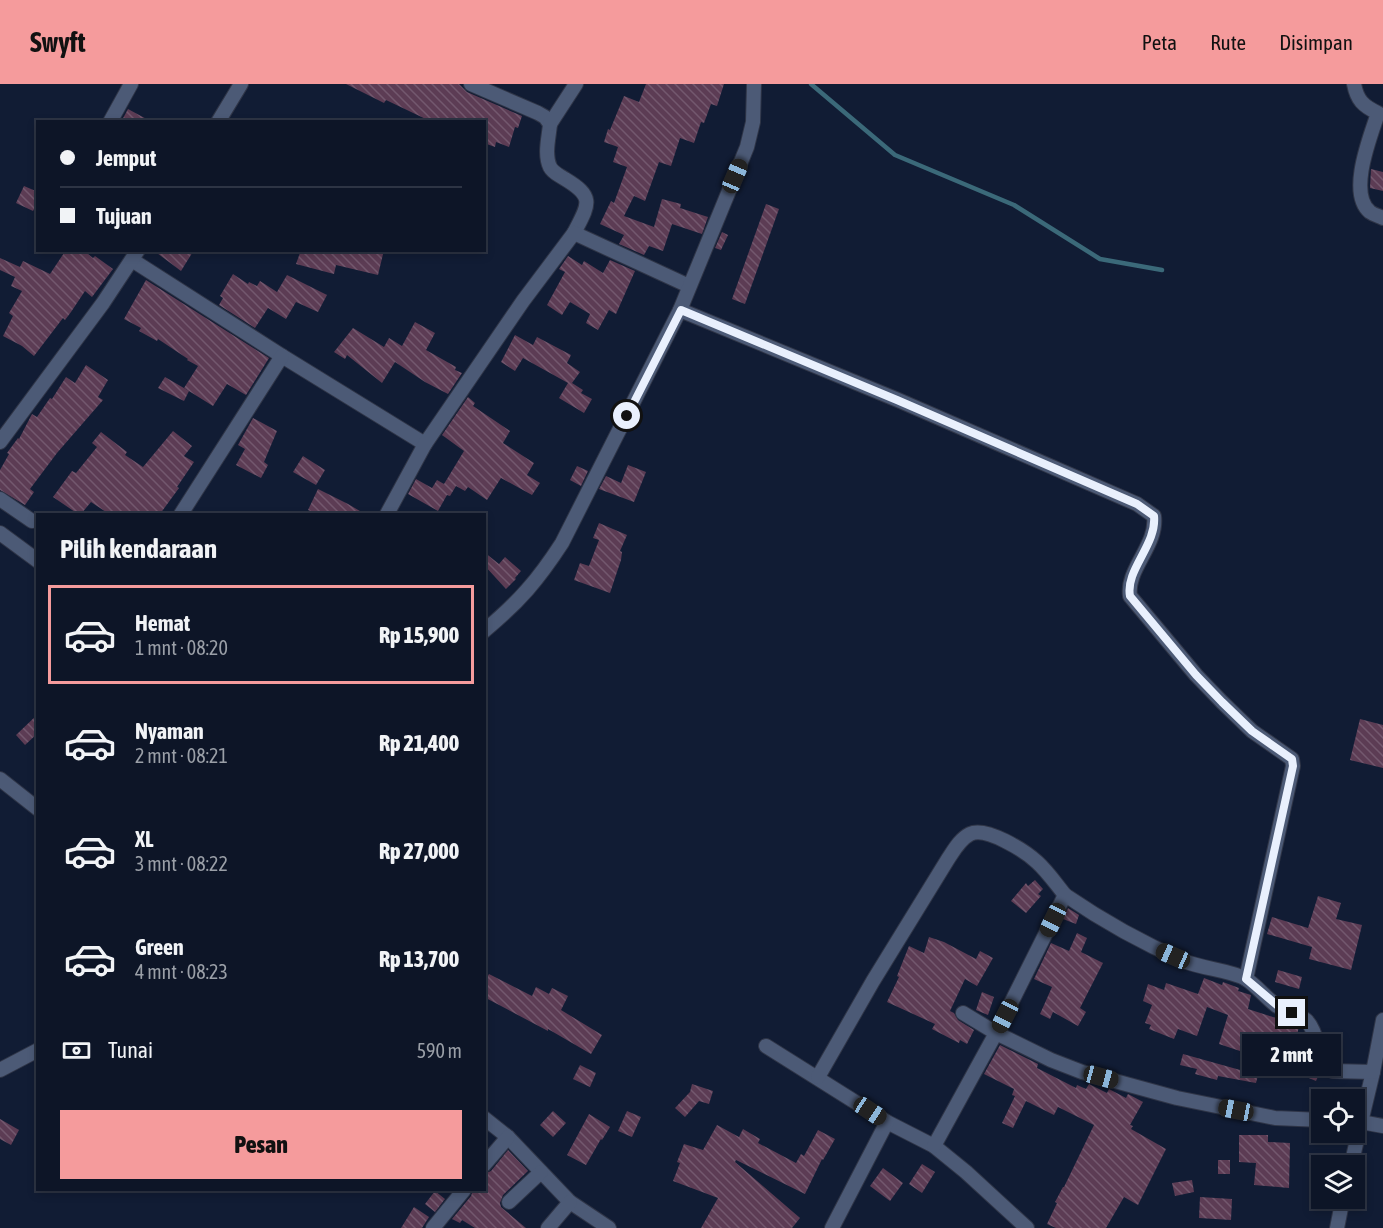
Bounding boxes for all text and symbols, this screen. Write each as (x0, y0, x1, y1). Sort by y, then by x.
text: Swyft (30, 26, 86, 58)
text: Peta (1142, 30, 1177, 54)
text: Rute (1210, 30, 1246, 54)
text: Disimpan (1279, 30, 1353, 54)
text: Jemput (96, 145, 156, 171)
car (720, 156, 750, 196)
text: Tujuan (96, 203, 152, 229)
route start (613, 402, 640, 429)
text: Pilih kendaraan (60, 533, 217, 564)
icon: car (63, 608, 117, 662)
text: Hemat (135, 610, 190, 636)
text: Rp 15,900 (379, 622, 459, 648)
text: 1 mnt · 08:20 (135, 636, 228, 659)
icon: car (63, 716, 117, 770)
text: Nyaman (135, 718, 204, 744)
text: Rp 21,400 (379, 730, 459, 756)
text: 2 mnt · 08:21 (135, 744, 228, 767)
icon: car (63, 824, 117, 878)
text: XL (135, 826, 153, 852)
text: Rp 27,000 (379, 838, 459, 864)
text: 3 mnt · 08:22 (135, 852, 228, 875)
car (1037, 900, 1069, 940)
icon: car (63, 932, 117, 986)
text: Green (135, 934, 184, 960)
car (1153, 940, 1193, 972)
text: Rp 13,700 (379, 946, 459, 972)
text: 4 mnt · 08:23 (135, 960, 228, 983)
car (989, 996, 1021, 1036)
route end (1278, 999, 1305, 1026)
icon: cash (60, 1034, 93, 1067)
callout: 2 mnt (1242, 1034, 1342, 1076)
text: Tunai (108, 1037, 153, 1063)
text: 590 m (417, 1039, 462, 1062)
text: 2 mnt (1271, 1043, 1313, 1066)
car (1081, 1064, 1121, 1090)
map controls (1311, 1089, 1365, 1209)
button: locate (1311, 1089, 1365, 1143)
car (850, 1094, 890, 1128)
car (1217, 1098, 1255, 1122)
button: Pesan (60, 1110, 462, 1179)
button: layers (1311, 1155, 1365, 1209)

